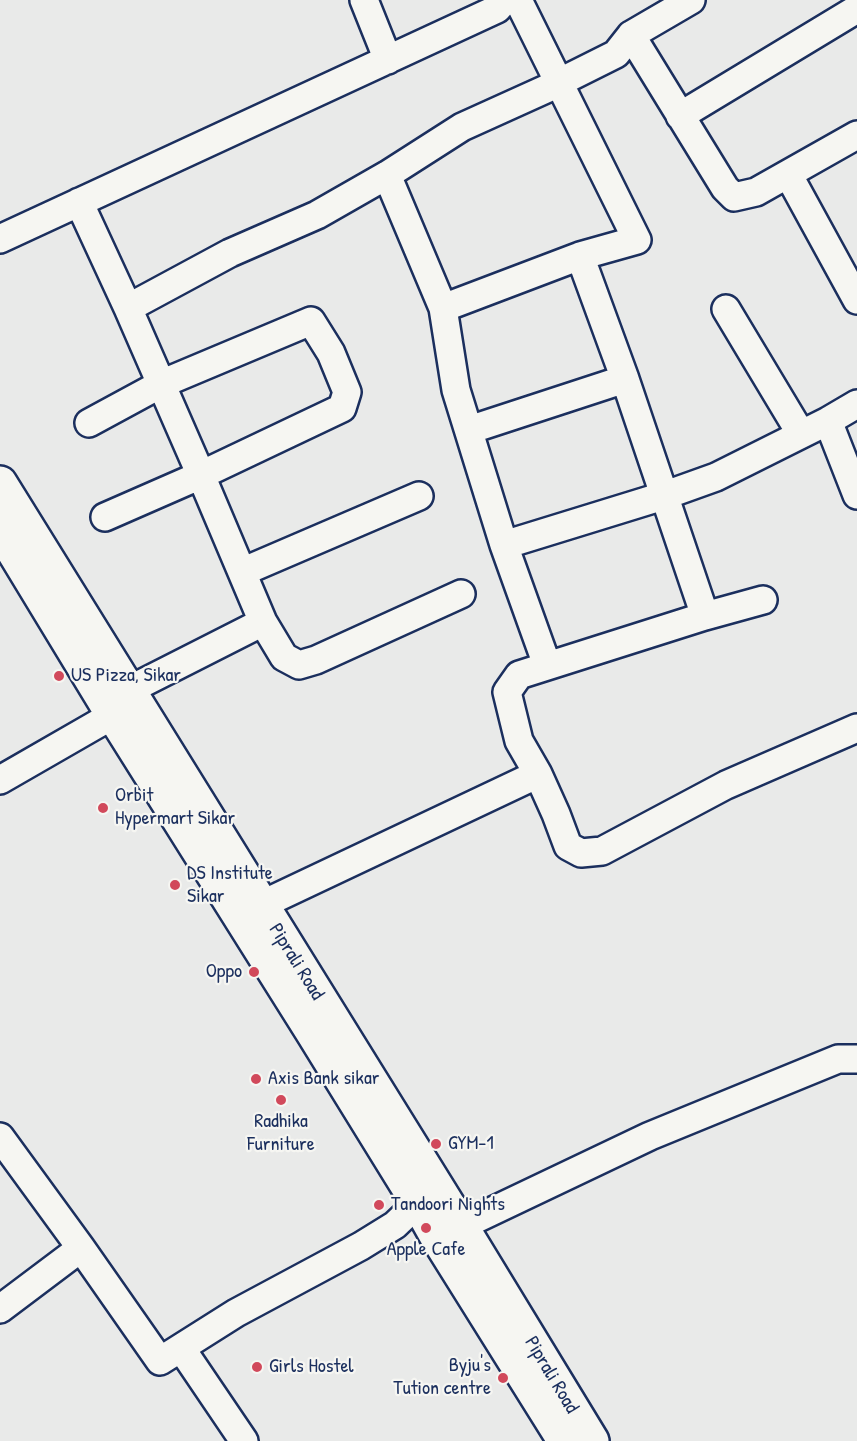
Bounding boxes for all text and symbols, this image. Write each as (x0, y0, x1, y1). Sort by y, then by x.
place label: US Pizza, Sikar (71, 664, 181, 688)
marker: US Pizza, Sikar (52, 669, 66, 683)
place label: Orbit Hypermart Sikar (115, 784, 235, 831)
marker: Orbit Hypermart Sikar (96, 801, 110, 815)
place label: DS Institute Sikar (187, 862, 273, 909)
marker: DS Institute Sikar (168, 878, 182, 892)
street label: Piprali Road (263, 919, 329, 1005)
place label: Oppo (206, 960, 242, 984)
marker: Oppo (247, 965, 261, 979)
place label: Axis Bank sikar (268, 1067, 379, 1091)
marker: Axis Bank sikar (249, 1072, 263, 1086)
marker: Radhika Furniture (274, 1093, 288, 1107)
place label: Radhika Furniture (247, 1110, 315, 1157)
place label: GYM-1 (448, 1132, 494, 1156)
marker: GYM-1 (429, 1137, 443, 1151)
place label: Tandoori Nights (391, 1193, 505, 1217)
marker: Tandoori Nights (372, 1198, 386, 1212)
marker: Apple Cafe (419, 1221, 433, 1235)
place label: Apple Cafe (387, 1238, 465, 1262)
street label: Piprali Road (519, 1332, 583, 1418)
place label: Byju's Tution centre (393, 1354, 491, 1401)
place label: Girls Hostel (269, 1355, 354, 1379)
marker: Girls Hostel (250, 1360, 264, 1374)
marker: Byju's Tution centre (496, 1371, 510, 1385)

